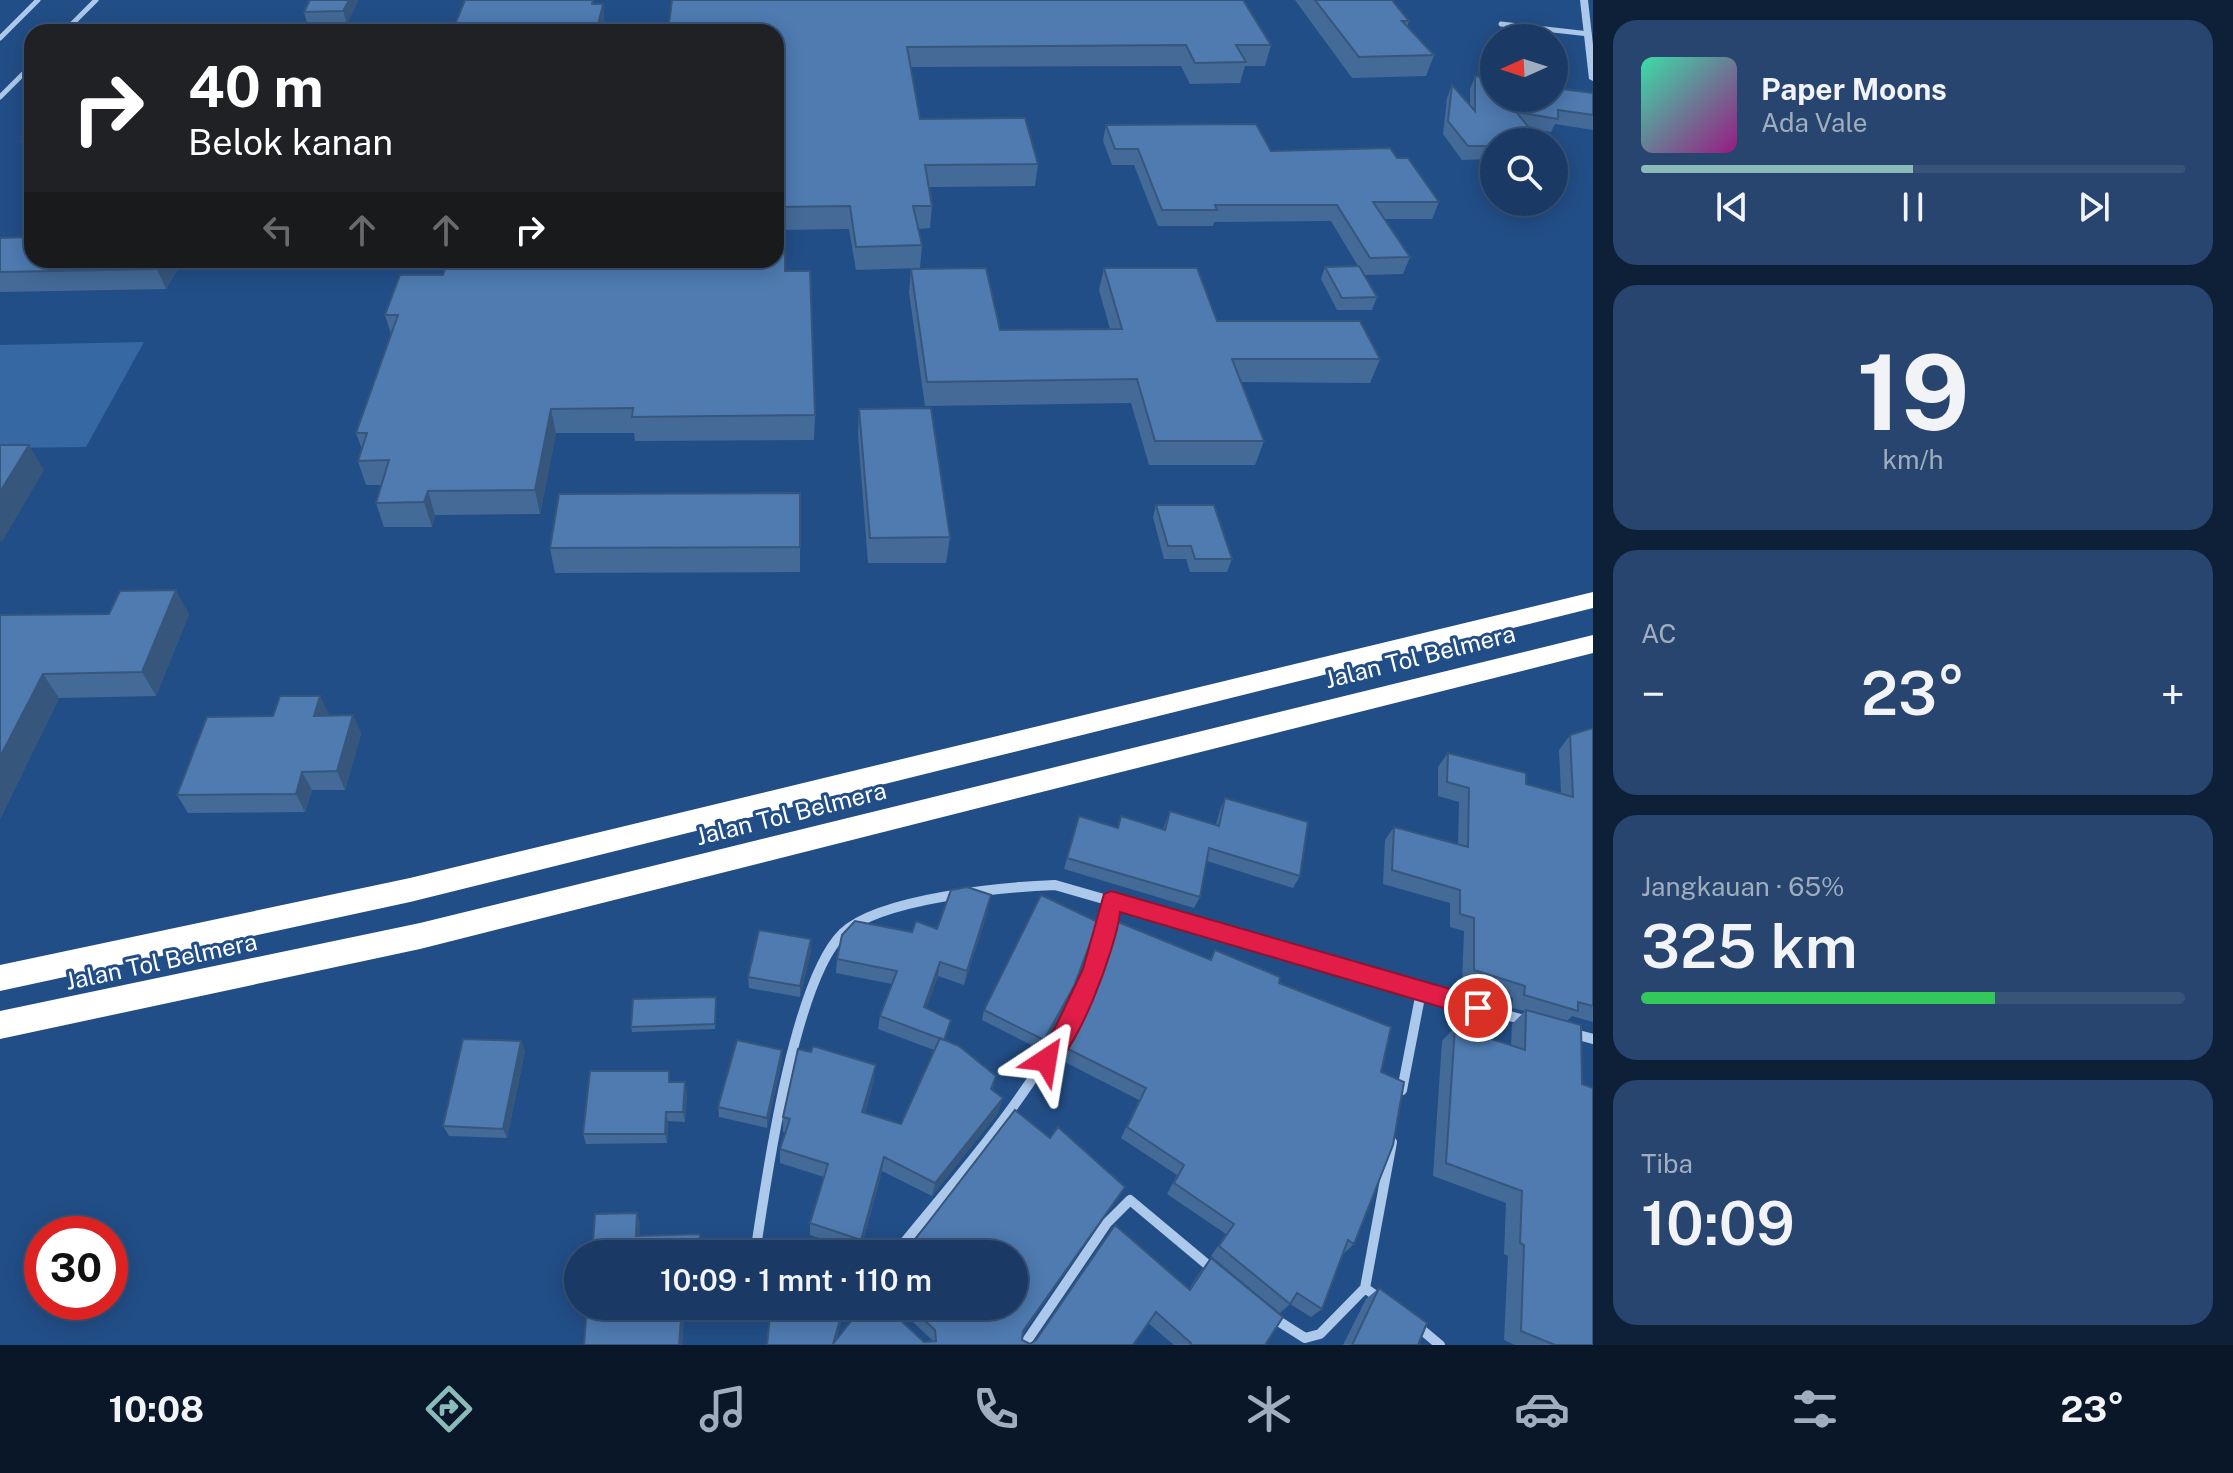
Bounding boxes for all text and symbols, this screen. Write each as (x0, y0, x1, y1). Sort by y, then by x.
north arrow (1480, 24, 1568, 112)
map controls (1480, 24, 1568, 216)
text: 40 m (188, 54, 324, 120)
icon: right (56, 56, 160, 160)
text: Paper Moons (1761, 71, 1947, 107)
text: Ada Vale (1761, 107, 1867, 138)
text: Belok kanan (188, 121, 393, 163)
button: search (1480, 128, 1568, 216)
icon: previous (1710, 185, 1754, 229)
icon: pause (1891, 185, 1935, 229)
icon: next (2072, 185, 2116, 229)
icon: left (256, 208, 300, 252)
icon: ahead (340, 208, 384, 252)
icon: ahead (424, 208, 468, 252)
icon: right (508, 208, 552, 252)
text: 19 (1856, 331, 1970, 453)
text: km/h (1882, 444, 1944, 475)
text: AC (1641, 618, 1676, 649)
street label: Jalan Tol Belmera (1322, 619, 1518, 693)
text: 23° (1861, 658, 1965, 729)
text: − (1641, 668, 1665, 720)
text: + (2161, 668, 2185, 720)
street label: Jalan Tol Belmera (693, 776, 889, 850)
text: Jangkauan · 65% (1641, 871, 1845, 902)
text: 325 km (1641, 911, 1858, 982)
street label: Jalan Tol Belmera (62, 927, 260, 995)
pin (1444, 974, 1512, 1042)
icon: arrive (1456, 986, 1500, 1030)
position arrow (1004, 1018, 1088, 1102)
text: Tiba (1641, 1148, 1693, 1179)
text: 10:09 (1641, 1188, 1795, 1259)
speed limit sign: 30 (24, 1216, 128, 1320)
text: 10:09 · 1 mnt · 110 m (660, 1262, 932, 1298)
icon: directions (421, 1381, 477, 1437)
icon: music (695, 1381, 751, 1437)
icon: phone (968, 1381, 1024, 1437)
icon: climate (1241, 1381, 1297, 1437)
icon: car (1514, 1381, 1570, 1437)
icon: filters (1787, 1381, 1843, 1437)
text: 10:08 (109, 1388, 204, 1430)
text: 23° (2060, 1388, 2124, 1430)

